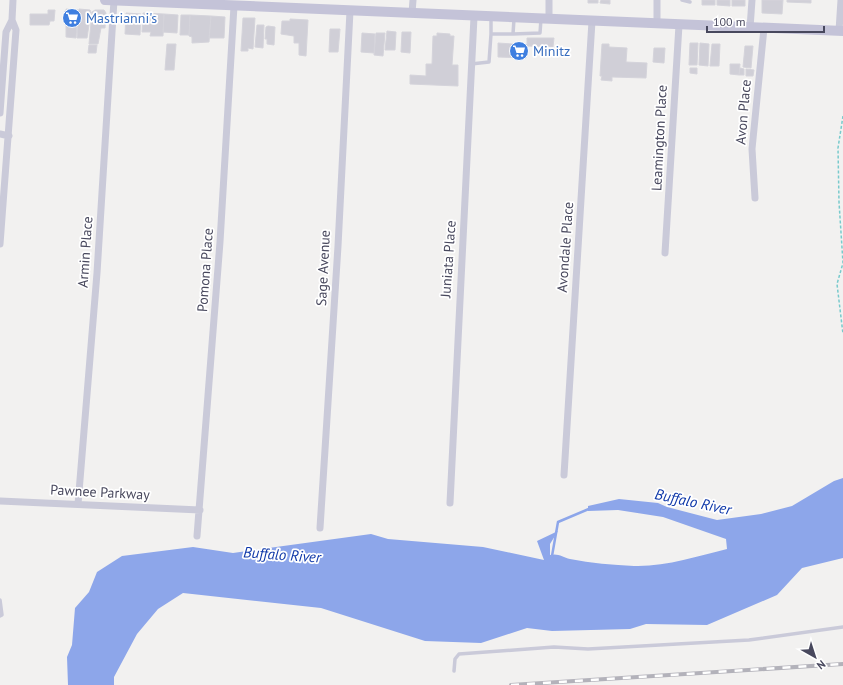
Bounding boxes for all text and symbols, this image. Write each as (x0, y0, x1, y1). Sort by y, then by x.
supermarket icon: Mastrianni's (61, 7, 83, 29)
scale bar (707, 8, 824, 34)
place label: Mastrianni's (86, 9, 157, 27)
text: 100 m (713, 14, 746, 29)
supermarket icon: Minitz (508, 40, 530, 62)
place label: Minitz (533, 42, 570, 60)
street label: Avon Place (731, 79, 755, 145)
street label: Leamington Place (647, 84, 671, 192)
street label: Avondale Place (553, 201, 577, 293)
street label: Armin Place (74, 216, 96, 288)
street label: Juniata Place (436, 220, 460, 299)
street label: Pomona Place (193, 227, 217, 313)
street label: Sage Avenue (312, 230, 334, 306)
street label: Pawnee Parkway (50, 480, 151, 504)
water label: Buffalo River (653, 484, 734, 519)
water label: Buffalo River (243, 542, 323, 567)
north arrow (795, 637, 835, 677)
text: N (814, 657, 829, 672)

